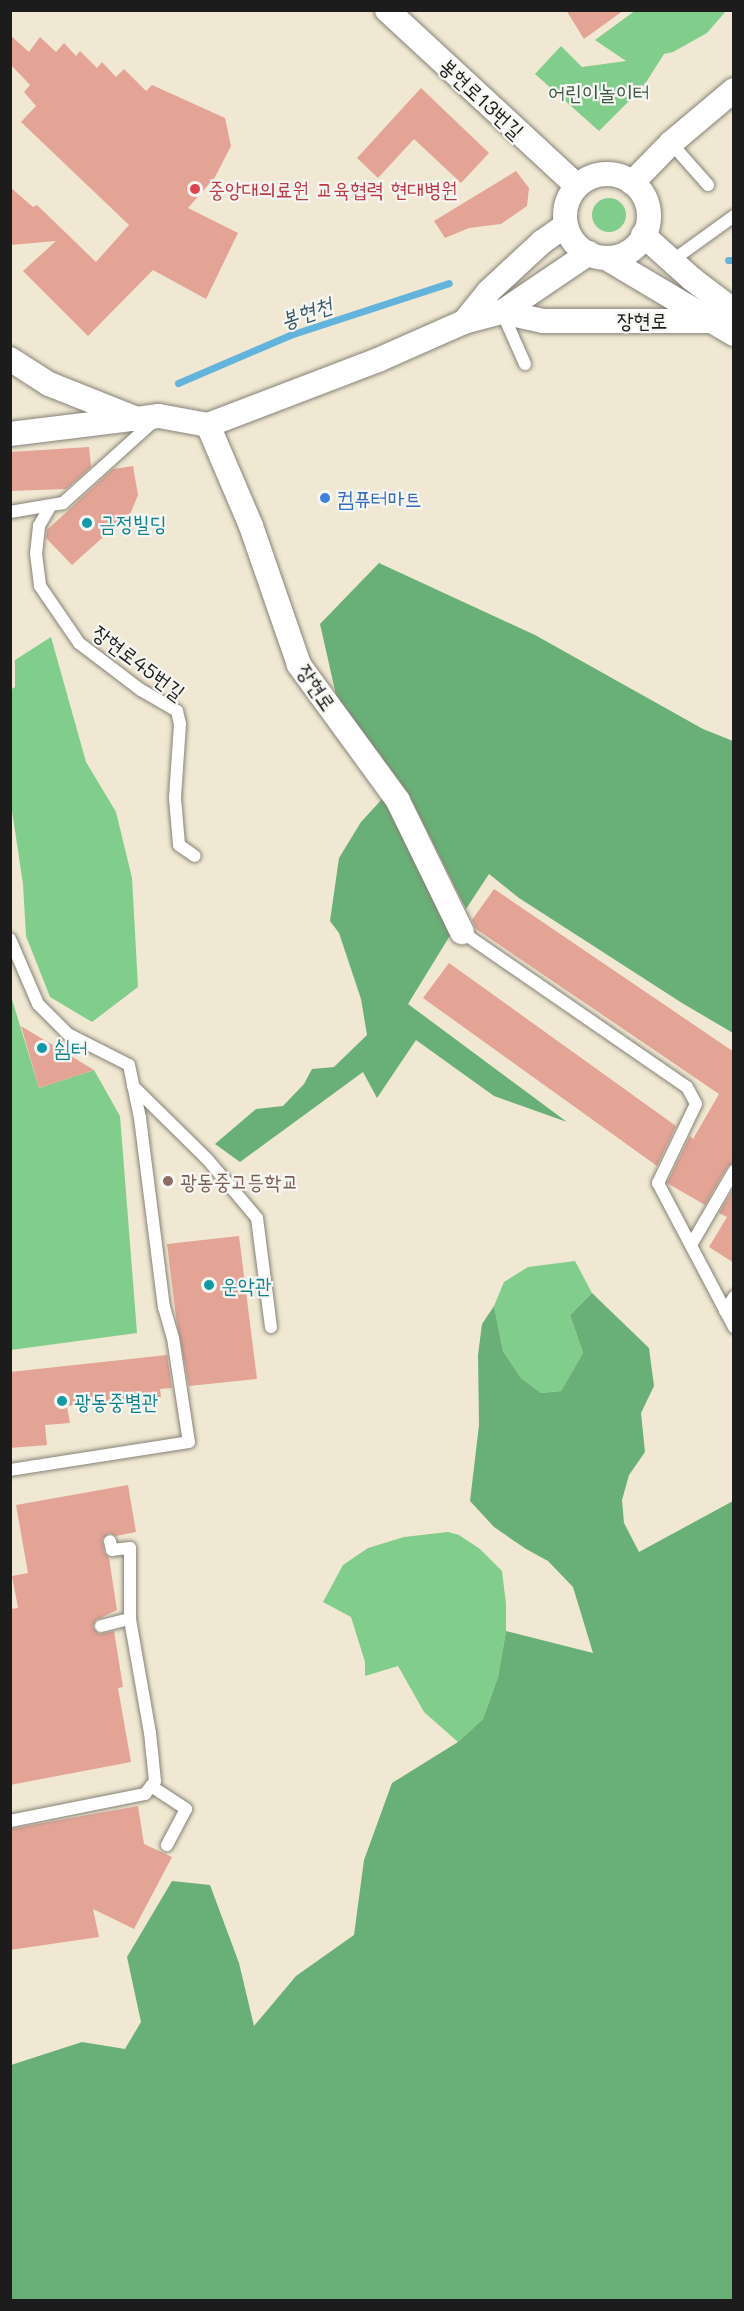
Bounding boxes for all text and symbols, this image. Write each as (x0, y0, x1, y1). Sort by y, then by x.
street label: 봉현로13번길 (435, 53, 529, 143)
park label: 어린이놀이터 (548, 79, 650, 105)
place label: 중앙대의료원 교육협력 현대병원 (208, 176, 458, 202)
marker: 중앙대의료원 교육협력 현대병원 (186, 180, 204, 198)
water label: 봉현천 (277, 291, 335, 333)
street label: 장현로 (617, 307, 667, 333)
place label: 컴퓨터마트 (337, 485, 421, 511)
marker: 컴퓨터마트 (318, 491, 332, 505)
place label: 금정빌딩 (99, 510, 167, 536)
marker: 금정빌딩 (80, 516, 94, 530)
street label: 장현로45번길 (88, 619, 190, 705)
street label: 장현로 (292, 659, 342, 715)
place label: 쉼터 (54, 1035, 88, 1061)
marker: 쉼터 (35, 1041, 49, 1055)
place label: 광동중고등학교 (180, 1168, 298, 1194)
marker: 광동중고등학교 (161, 1174, 175, 1188)
place label: 운악관 (221, 1272, 272, 1298)
marker: 운악관 (202, 1278, 216, 1292)
place label: 광동중별관 (74, 1388, 158, 1414)
marker: 광동중별관 (55, 1394, 69, 1408)

